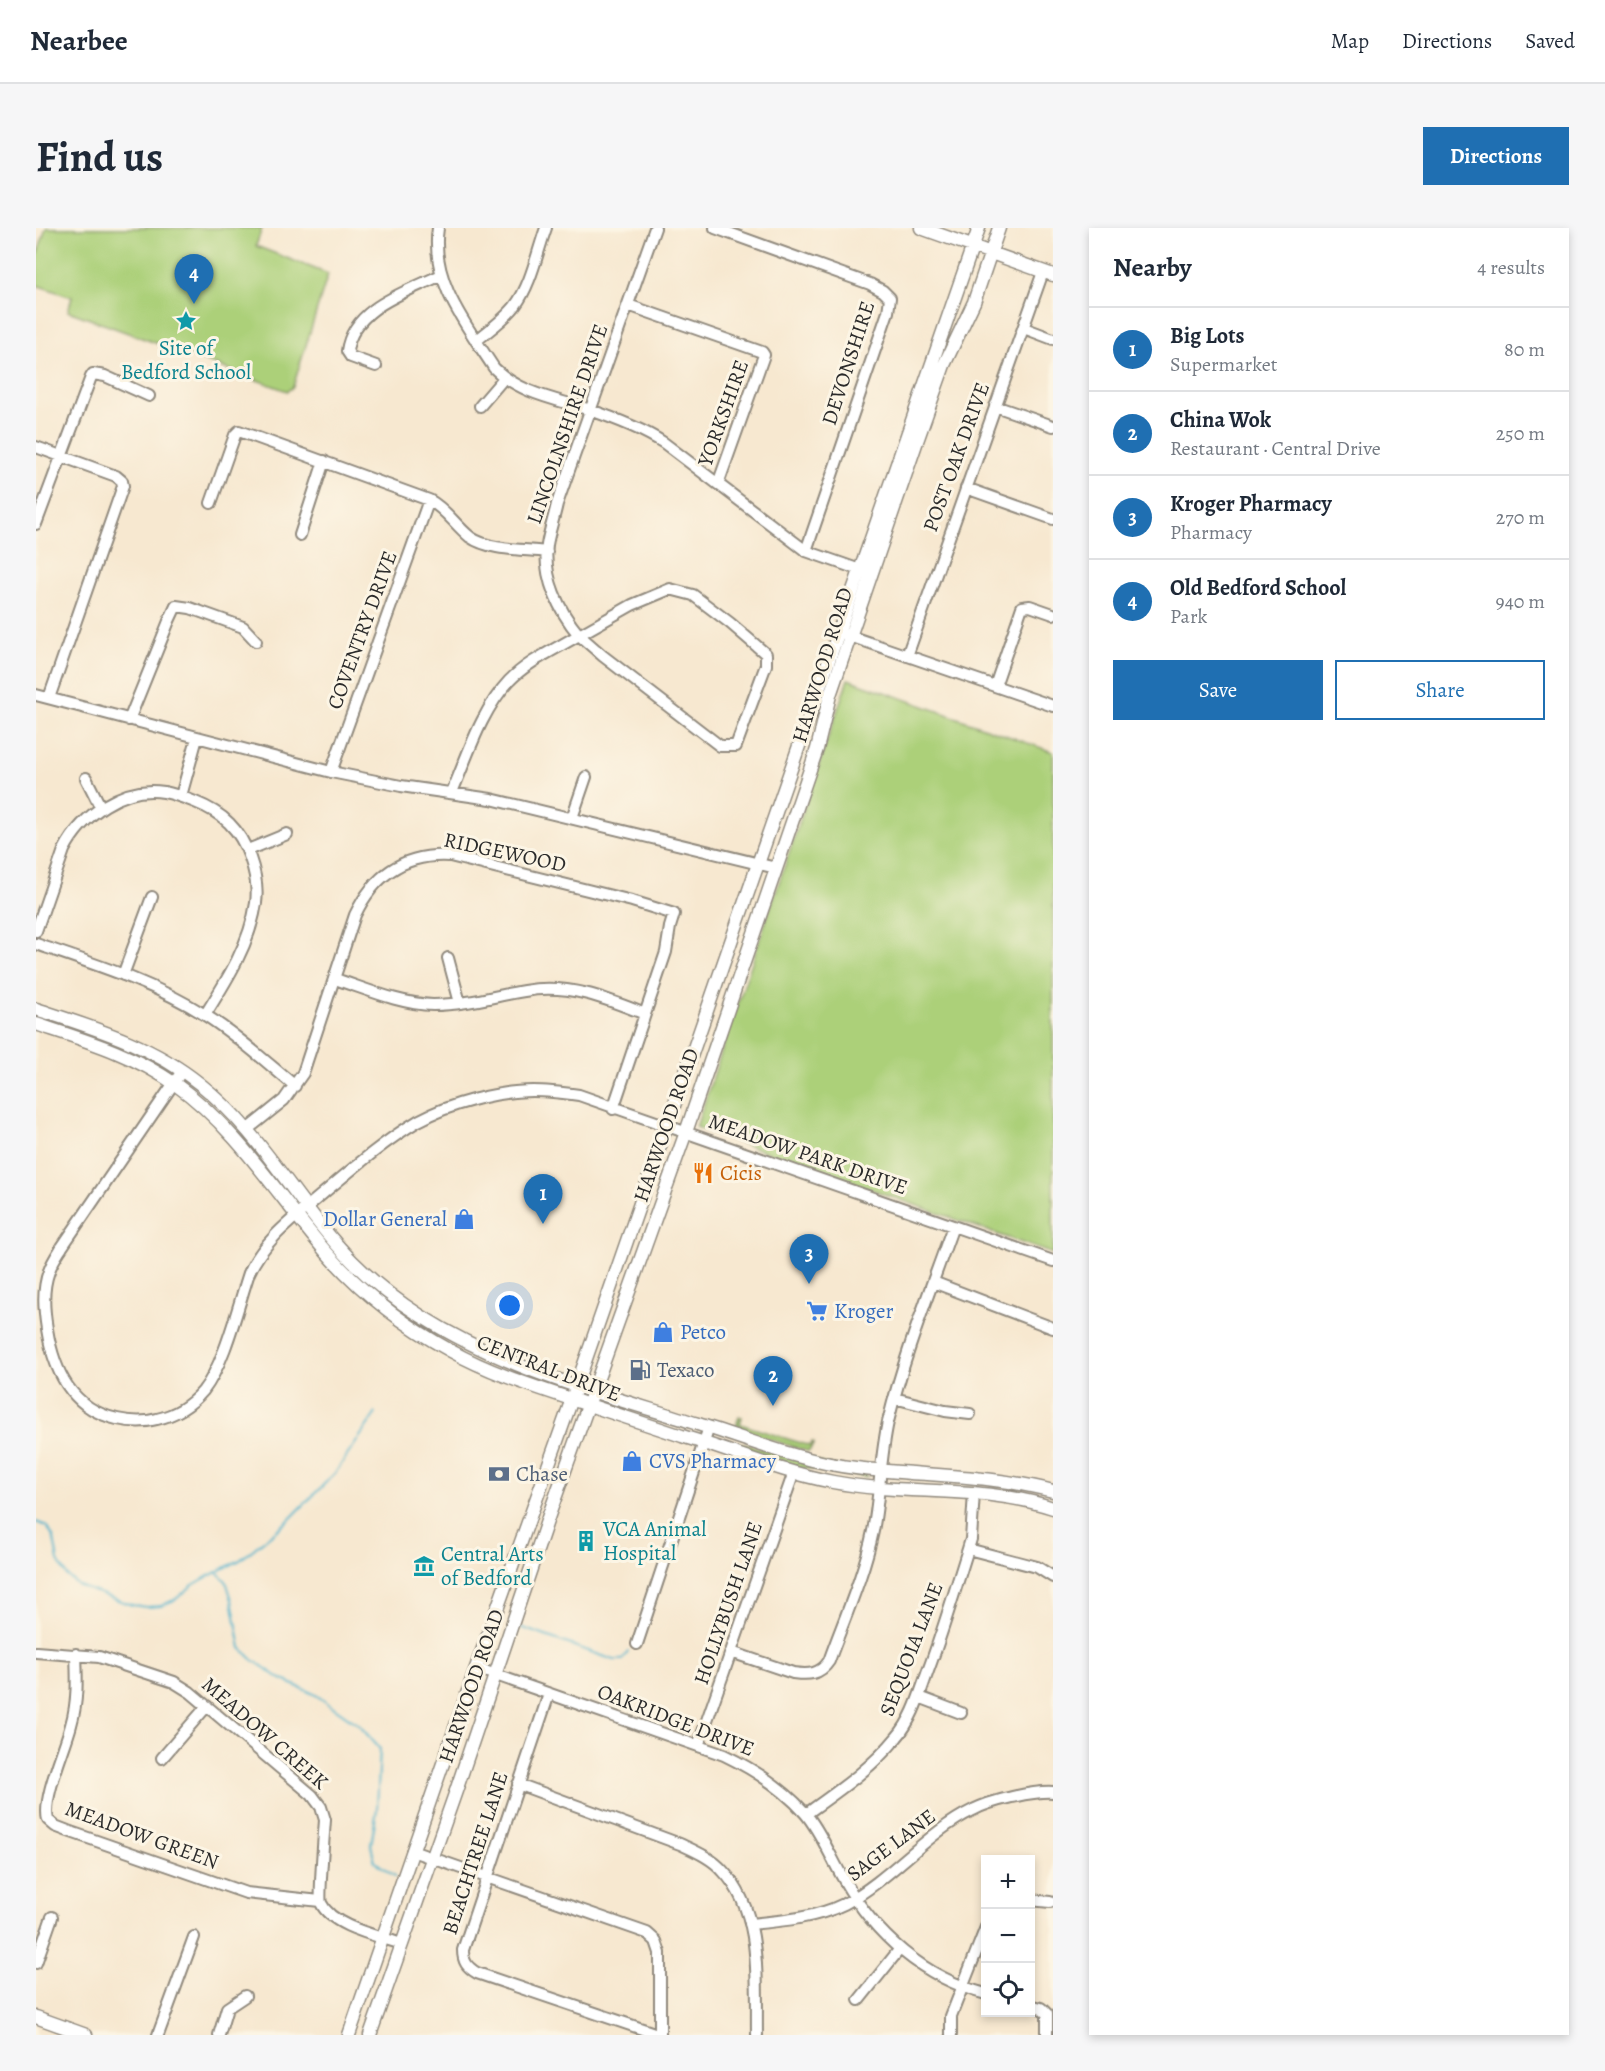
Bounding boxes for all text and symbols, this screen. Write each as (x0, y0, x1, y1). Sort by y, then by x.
text: Nearbee (30, 22, 128, 60)
text: Map (1331, 27, 1369, 55)
text: Directions (1402, 27, 1492, 55)
text: Saved (1525, 27, 1575, 55)
button: Directions (1423, 127, 1569, 185)
text: Find us (36, 128, 163, 185)
text: Nearby (1113, 250, 1192, 285)
pin: 4 (174, 254, 214, 304)
text: 4 results (1477, 254, 1545, 281)
street label: DEVONSHIRE (815, 297, 881, 429)
place icon: Site of Bedford School (174, 309, 198, 333)
street label: LINCOLNSHIRE DRIVE (520, 320, 614, 528)
text: Big Lots (1170, 321, 1244, 351)
place label: Site of Bedford School (121, 334, 251, 386)
text: 1 (1129, 336, 1136, 363)
text: 80 m (1504, 336, 1545, 363)
text: Supermarket (1170, 351, 1277, 378)
street label: YORKSHIRE (690, 356, 755, 471)
street label: POST OAK DRIVE (916, 378, 996, 536)
text: China Wok (1170, 405, 1271, 435)
text: 2 (1128, 420, 1137, 447)
text: 250 m (1496, 420, 1545, 447)
text: Restaurant · Central Drive (1170, 435, 1381, 462)
text: Kroger Pharmacy (1170, 489, 1332, 519)
text: 3 (1128, 504, 1137, 531)
text: 270 m (1496, 504, 1545, 531)
text: Pharmacy (1170, 519, 1252, 546)
street label: COVENTRY DRIVE (320, 547, 404, 713)
text: Old Bedford School (1170, 573, 1346, 603)
street label: HARWOOD ROAD (785, 584, 859, 746)
text: 4 (1128, 588, 1137, 615)
text: 940 m (1496, 588, 1545, 615)
text: Park (1170, 603, 1208, 630)
button: Save (1113, 660, 1323, 720)
button: Share (1335, 660, 1545, 720)
street label: RIDGEWOOD (441, 825, 569, 879)
street label: HARWOOD ROAD (627, 1044, 705, 1206)
street label: MEADOW PARK DRIVE (705, 1107, 911, 1201)
place label: Cicis (720, 1159, 762, 1187)
restaurant icon: Cicis (691, 1161, 715, 1185)
pin: 1 (524, 1174, 562, 1224)
place label: Dollar General (323, 1205, 447, 1233)
shop icon: Dollar General (452, 1207, 476, 1231)
pin: 3 (790, 1234, 828, 1284)
your location (495, 1291, 524, 1320)
place label: Kroger (834, 1297, 893, 1325)
supermarket icon: Kroger (805, 1299, 829, 1323)
place label: Petco (680, 1318, 726, 1346)
shop icon: Petco (651, 1320, 675, 1344)
street label: CENTRAL DRIVE (473, 1328, 625, 1408)
place label: Texaco (657, 1356, 715, 1384)
pin: 2 (754, 1356, 792, 1406)
fuel station icon: Texaco (628, 1358, 652, 1382)
place label: CVS Pharmacy (649, 1447, 777, 1475)
shop icon: CVS Pharmacy (620, 1449, 644, 1473)
place label: Chase (516, 1460, 568, 1488)
bank icon: Chase (487, 1462, 511, 1486)
place label: VCA Animal Hospital (602, 1515, 706, 1567)
street label: HOLLYBUSH LANE (687, 1518, 769, 1688)
building icon: VCA Animal Hospital (574, 1529, 598, 1553)
place label: Central Arts of Bedford (441, 1540, 544, 1592)
museum icon: Central Arts of Bedford (412, 1554, 436, 1578)
street label: SEQUOIA LANE (873, 1578, 949, 1720)
street label: HARWOOD ROAD (432, 1605, 510, 1767)
street label: MEADOW CREEK (196, 1670, 334, 1796)
street label: OAKRIDGE DRIVE (594, 1677, 758, 1763)
street label: BEACHTREE LANE (435, 1768, 515, 1938)
street label: MEADOW GREEN (61, 1794, 223, 1876)
street label: SAGE LANE (841, 1802, 941, 1888)
map controls (981, 1855, 1035, 2017)
button: + (981, 1855, 1035, 1909)
button: − (981, 1909, 1035, 1963)
button: locate (981, 1963, 1035, 2017)

